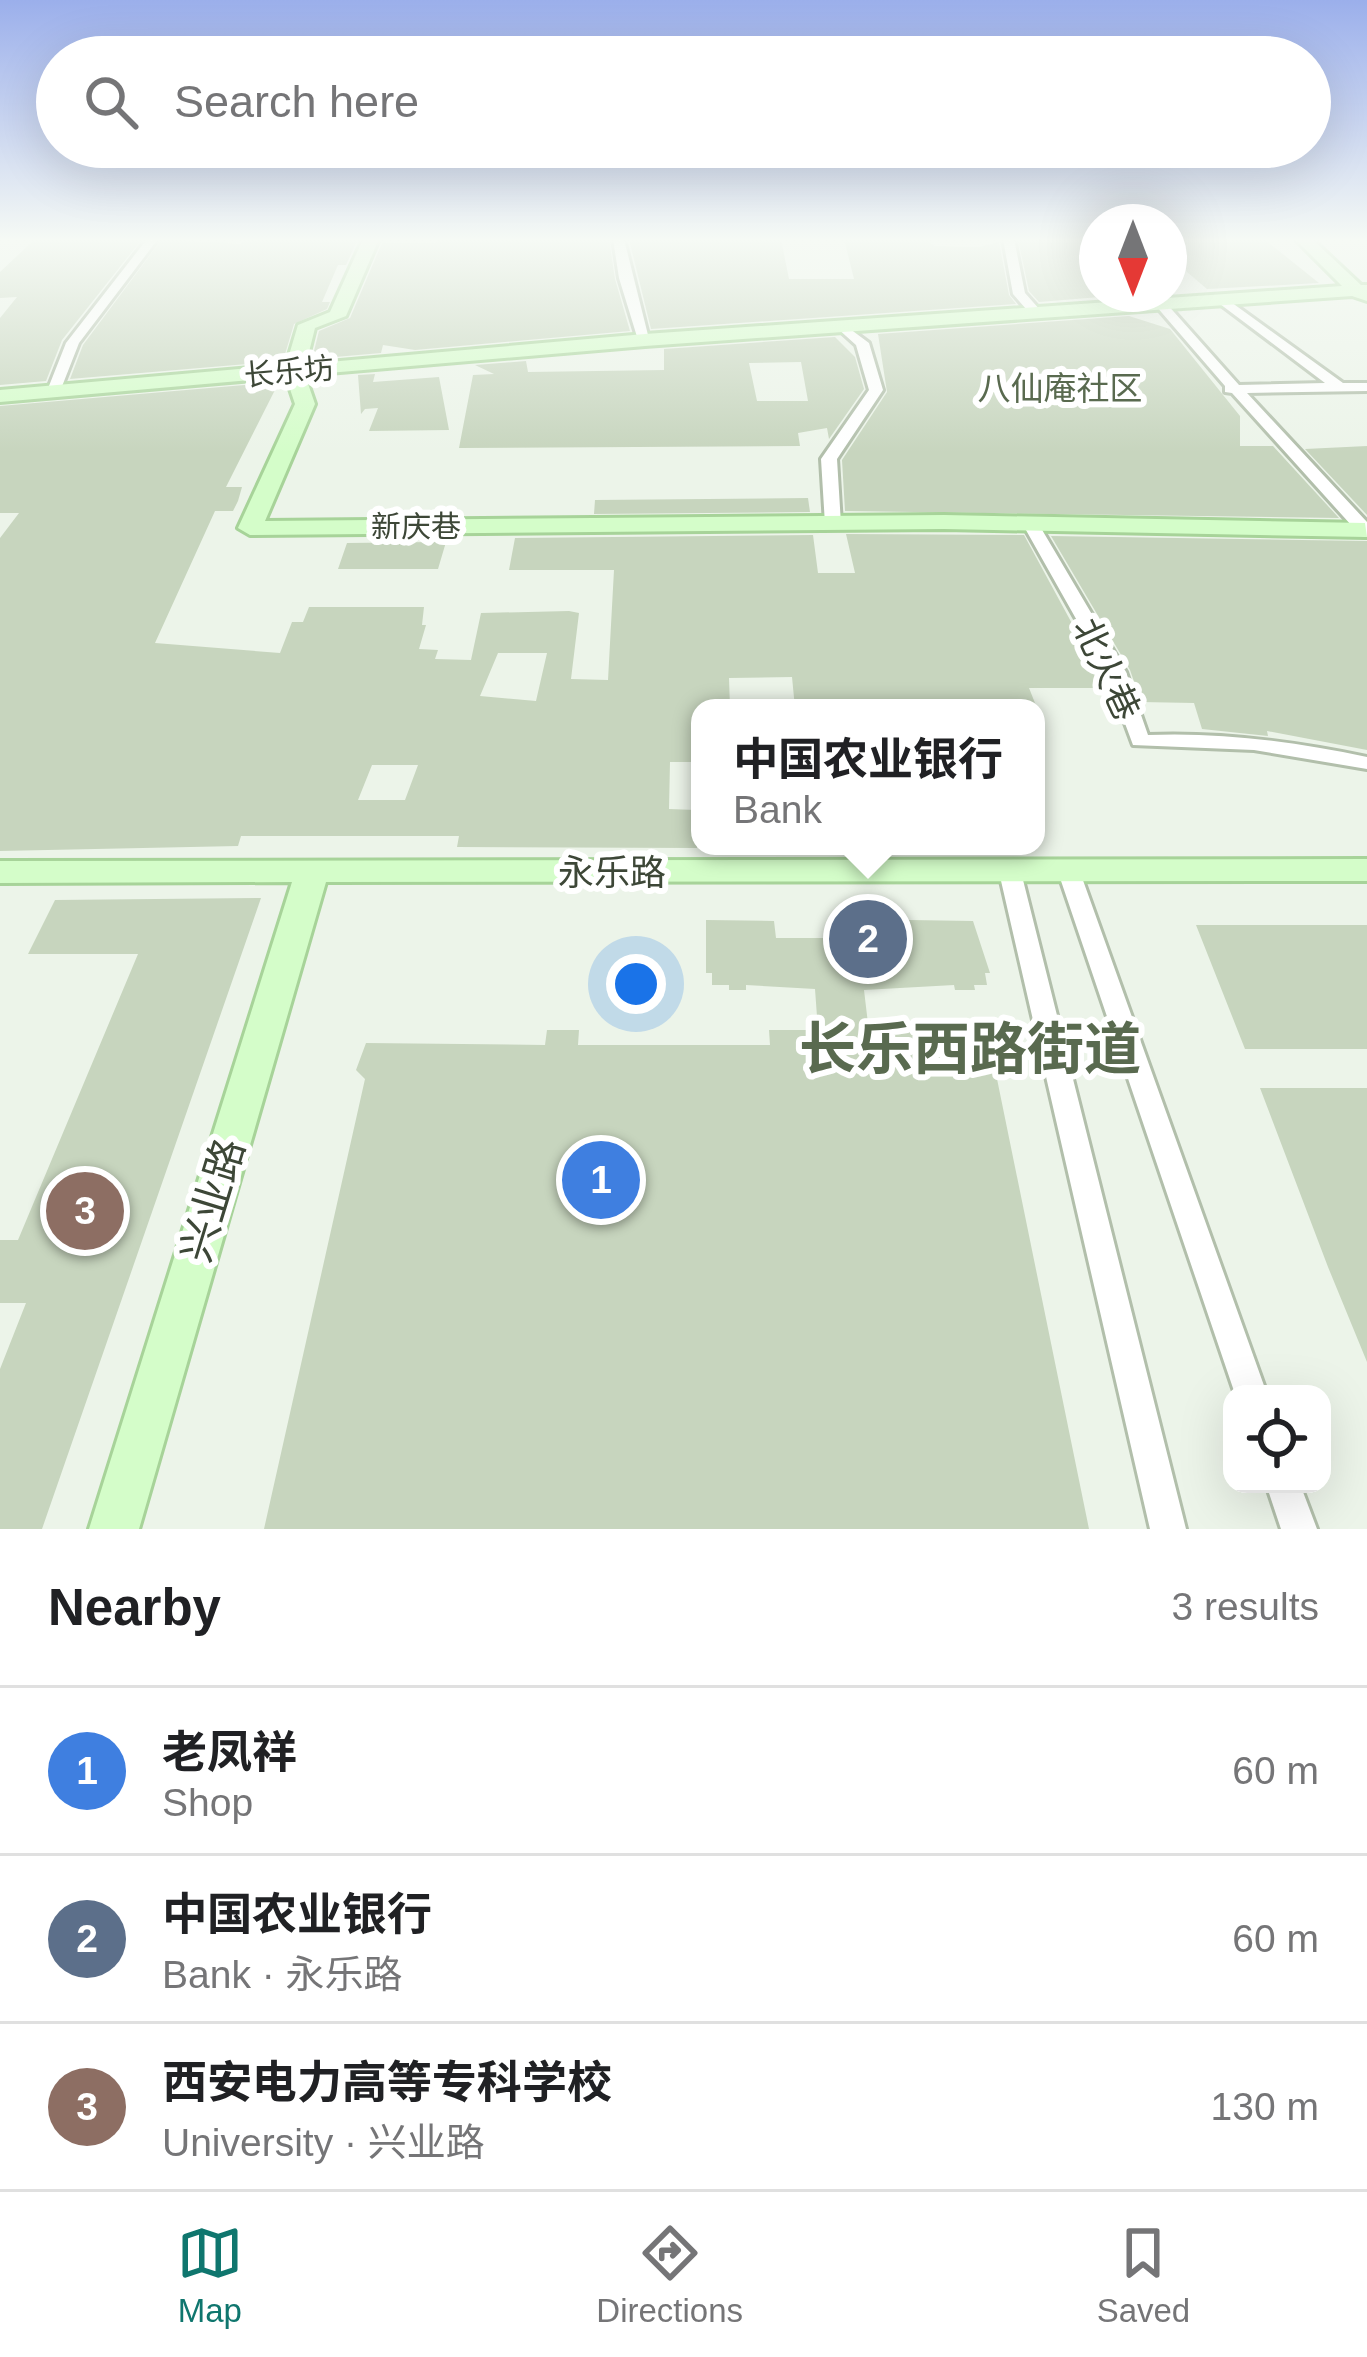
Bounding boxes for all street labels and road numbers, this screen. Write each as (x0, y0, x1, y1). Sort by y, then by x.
street label: 长乐坊 (243, 351, 335, 392)
street label: 新庆巷 (371, 510, 461, 543)
street label: 北火巷 (1065, 612, 1148, 727)
street label: 永乐路 (558, 852, 666, 893)
street label: 兴业路 (172, 1133, 253, 1267)

